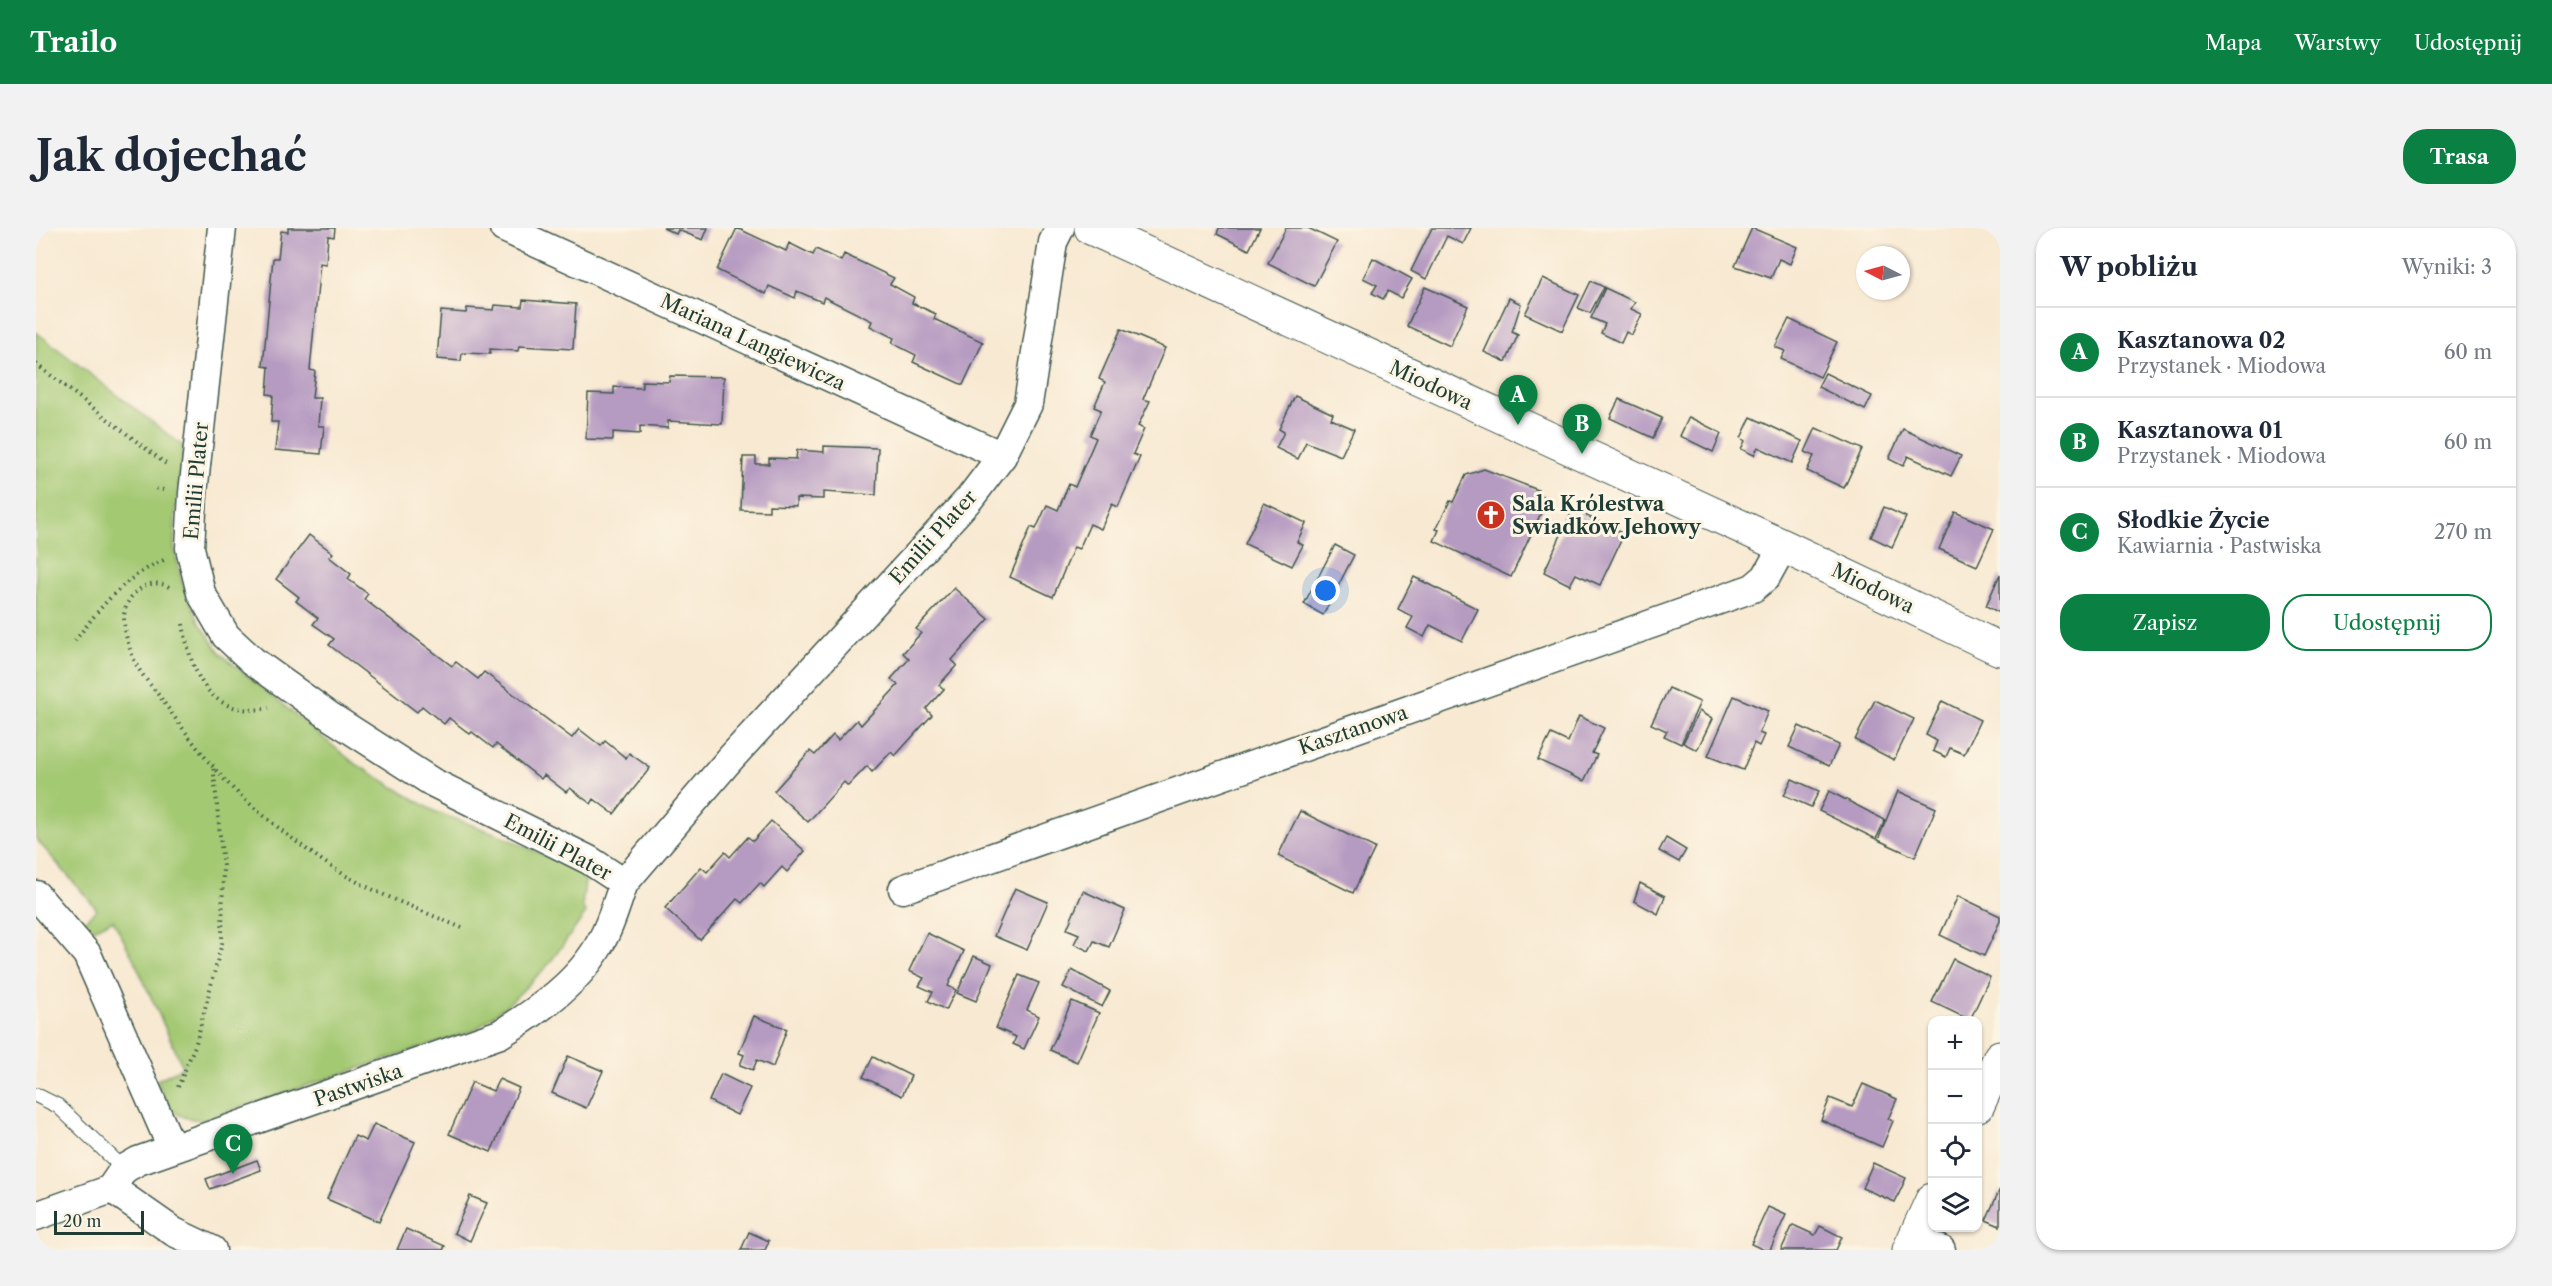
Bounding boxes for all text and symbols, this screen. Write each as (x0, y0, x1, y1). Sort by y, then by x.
text: Trailo (30, 25, 117, 59)
text: Mapa (2205, 30, 2261, 55)
text: Warstwy (2294, 30, 2381, 55)
text: Udostępnij (2414, 30, 2522, 55)
button: Trasa (2403, 129, 2516, 184)
text: Jak dojechać (36, 130, 307, 182)
north arrow (1856, 246, 1910, 300)
text: W pobliżu (2060, 251, 2198, 283)
text: Wyniki: 3 (2402, 255, 2492, 279)
street label: Mariana Langiewicza (657, 289, 850, 396)
text: Kasztanowa 02 (2117, 327, 2286, 354)
text: A (2072, 340, 2087, 364)
text: 60 m (2444, 340, 2492, 364)
text: Przystanek · Miodowa (2117, 354, 2326, 378)
street label: Miodowa (1386, 355, 1477, 415)
pin: A (1498, 376, 1538, 425)
pin: B (1562, 404, 1602, 454)
text: Kasztanowa 01 (2117, 417, 2282, 444)
street label: Emilii Plater (179, 420, 213, 541)
text: B (2072, 430, 2087, 454)
text: 60 m (2444, 430, 2492, 454)
text: Przystanek · Miodowa (2117, 444, 2326, 468)
street label: Emilii Plater (884, 485, 982, 589)
place label: Sala Królestwa Swiadków Jehowy (1512, 492, 1701, 539)
church icon: Sala Królestwa Swiadków Jehowy (1475, 499, 1507, 531)
text: Słodkie Życie (2117, 507, 2270, 534)
text: C (2071, 520, 2088, 544)
text: 270 m (2434, 520, 2492, 544)
text: Kawiarnia · Pastwiska (2117, 534, 2322, 558)
street label: Miodowa (1828, 558, 1919, 618)
your location (1311, 576, 1340, 605)
button: Zapisz (2060, 594, 2270, 651)
button: Udostępnij (2282, 594, 2492, 651)
street label: Kasztanowa (1295, 700, 1411, 760)
street label: Emilii Plater (500, 809, 616, 886)
map controls (1928, 1016, 1982, 1232)
button: + (1928, 1016, 1982, 1070)
street label: Pastwiska (311, 1059, 406, 1111)
button: − (1928, 1070, 1982, 1124)
pin: C (214, 1124, 252, 1174)
button: locate (1928, 1124, 1982, 1178)
button: layers (1928, 1178, 1982, 1232)
scale bar (54, 1208, 144, 1236)
text: 20 m (63, 1211, 102, 1231)

